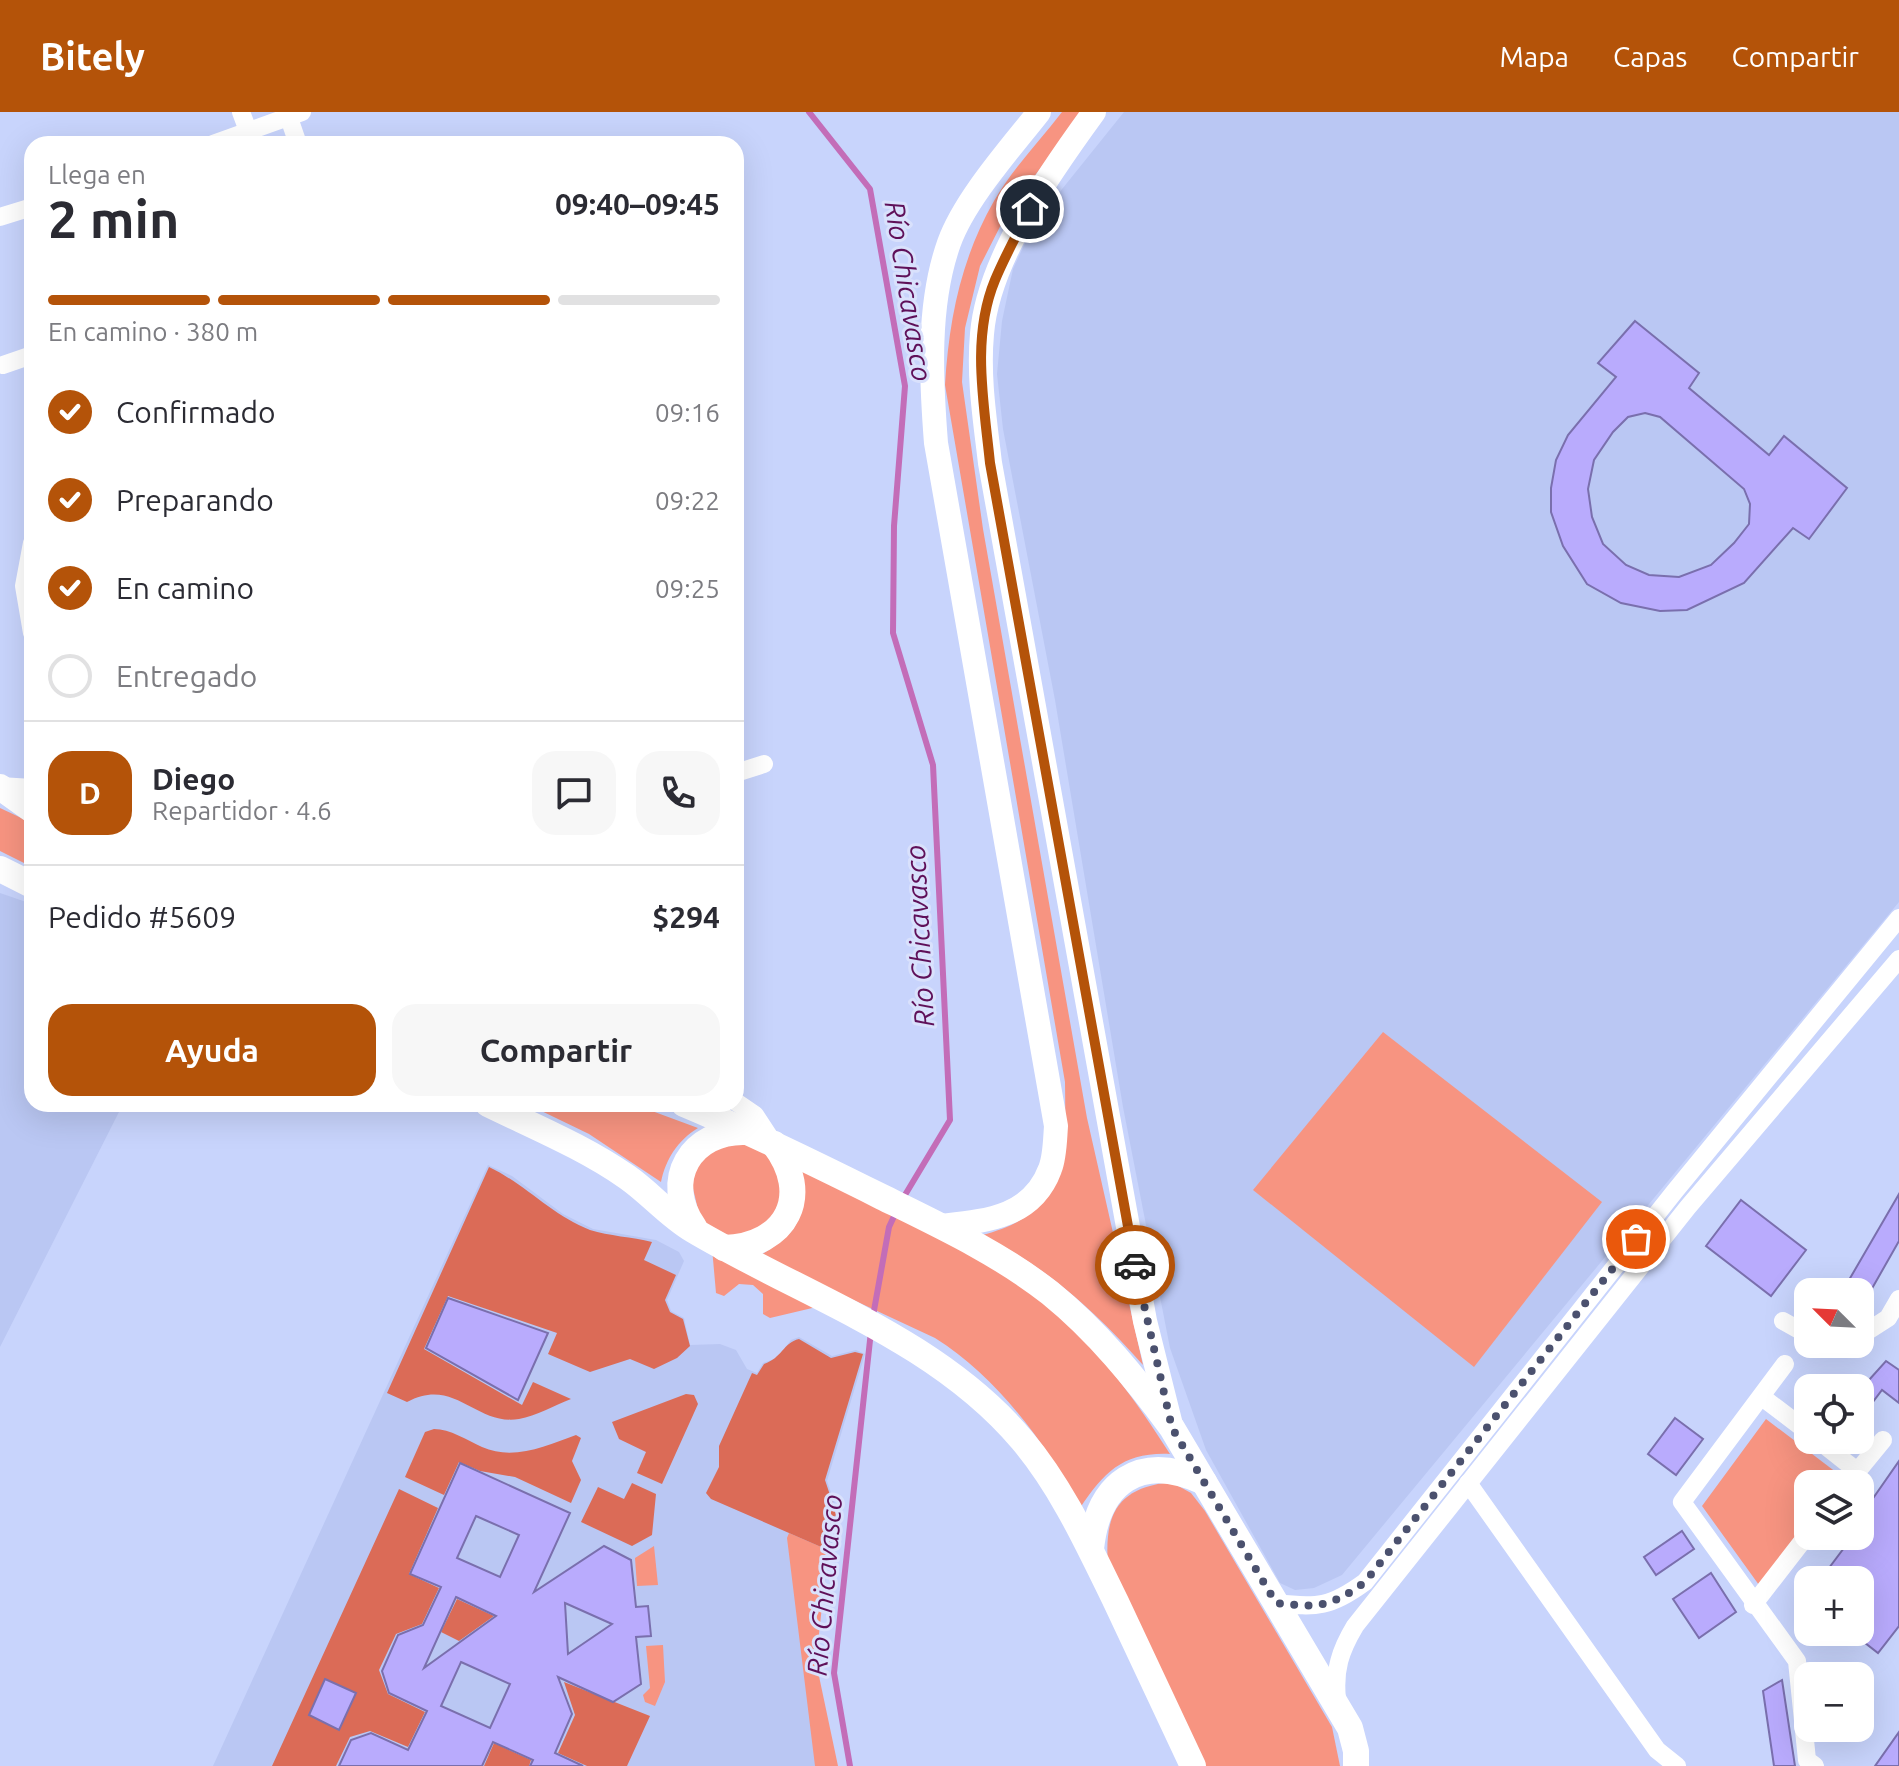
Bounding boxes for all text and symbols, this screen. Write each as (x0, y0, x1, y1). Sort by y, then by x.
text: Bitely (40, 35, 145, 77)
text: Mapa (1499, 41, 1569, 72)
text: Capas (1613, 41, 1688, 72)
text: Compartir (1732, 41, 1859, 72)
text: Llega en (48, 160, 146, 189)
pin (996, 175, 1064, 243)
text: 09:40–09:45 (555, 187, 720, 221)
icon: home (1008, 187, 1052, 231)
text: 2 min (48, 190, 179, 248)
water label: Río Chicavasco (879, 199, 939, 383)
text: En camino · 380 m (48, 317, 258, 346)
icon: check (48, 390, 92, 434)
text: Confirmado (116, 395, 276, 429)
text: 09:16 (655, 398, 720, 427)
icon: check (48, 478, 92, 522)
text: Preparando (116, 483, 274, 517)
text: 09:22 (655, 486, 720, 515)
icon: check (48, 566, 92, 610)
text: En camino (116, 571, 254, 605)
text: 09:25 (655, 574, 720, 603)
text: Entregado (116, 659, 257, 693)
button: chat (532, 751, 616, 835)
button: phone (636, 751, 720, 835)
text: Diego (152, 762, 235, 796)
text: D (79, 776, 101, 810)
text: Repartidor · 4.6 (152, 796, 332, 825)
water label: Río Chicavasco (899, 844, 939, 1028)
text: Pedido #5609 (48, 900, 236, 934)
text: $294 (652, 900, 720, 934)
button: Ayuda (48, 1004, 376, 1096)
button: Compartir (392, 1004, 720, 1096)
pin (1602, 1205, 1670, 1273)
icon: bag (1614, 1217, 1658, 1261)
courier (1095, 1225, 1175, 1305)
icon: car (1113, 1243, 1157, 1287)
north arrow (1794, 1278, 1874, 1358)
map controls (1794, 1278, 1874, 1742)
button: locate (1794, 1374, 1874, 1454)
button: layers (1794, 1470, 1874, 1550)
water label: Río Chicavasco (801, 1493, 847, 1677)
button: + (1794, 1566, 1874, 1646)
button: − (1794, 1662, 1874, 1742)

